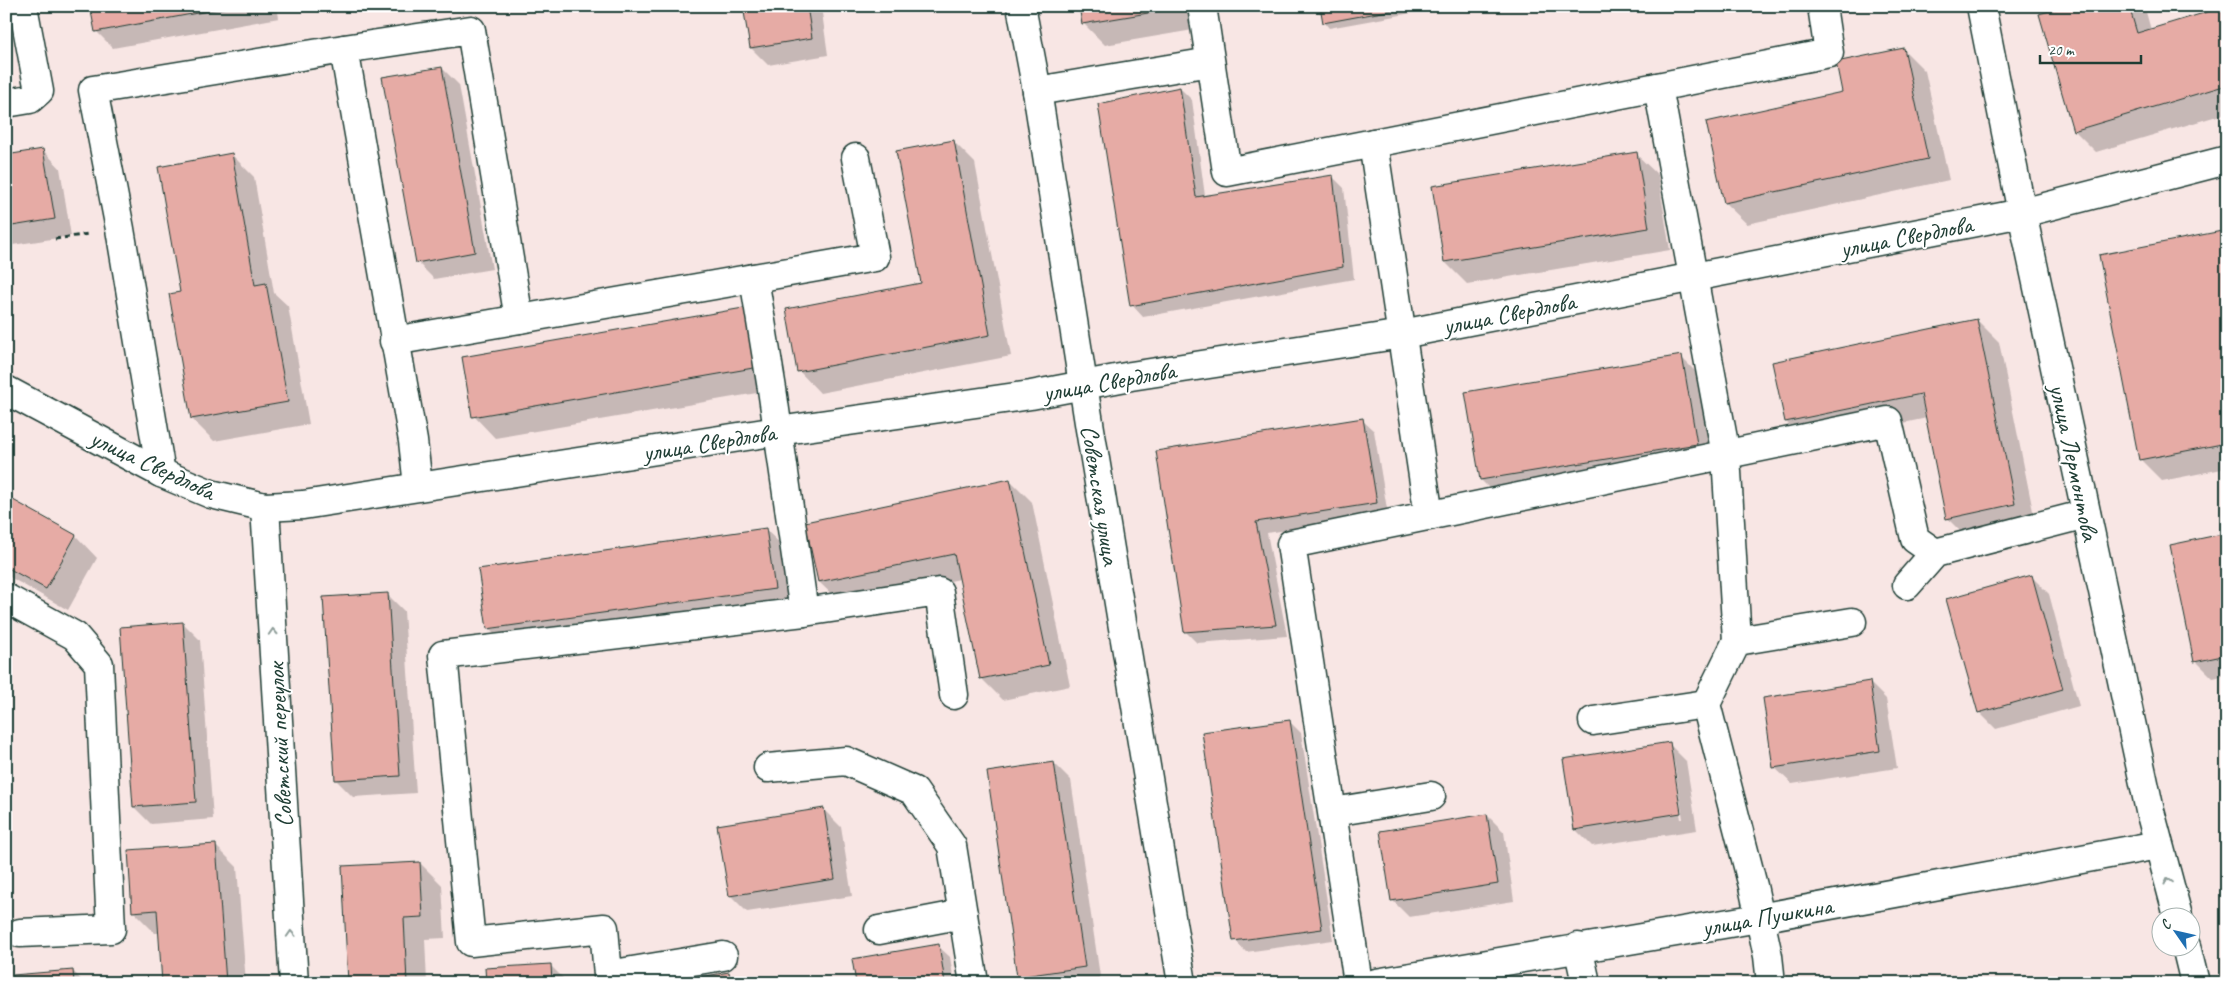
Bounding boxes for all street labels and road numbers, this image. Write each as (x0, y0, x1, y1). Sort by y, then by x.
street label: улица Свердлова (1835, 208, 1978, 266)
street label: улица Свердлова (1438, 285, 1581, 343)
street label: улица Свердлова (1038, 354, 1181, 410)
street label: улица Лермонтова (2041, 379, 2107, 546)
street label: улица Свердлова (639, 416, 781, 470)
street label: улица Свердлова (83, 421, 223, 509)
street label: Советская улица (1073, 423, 1127, 569)
street label: Советский переулок (260, 659, 300, 828)
street label: улица Пушкина (1697, 889, 1838, 945)

